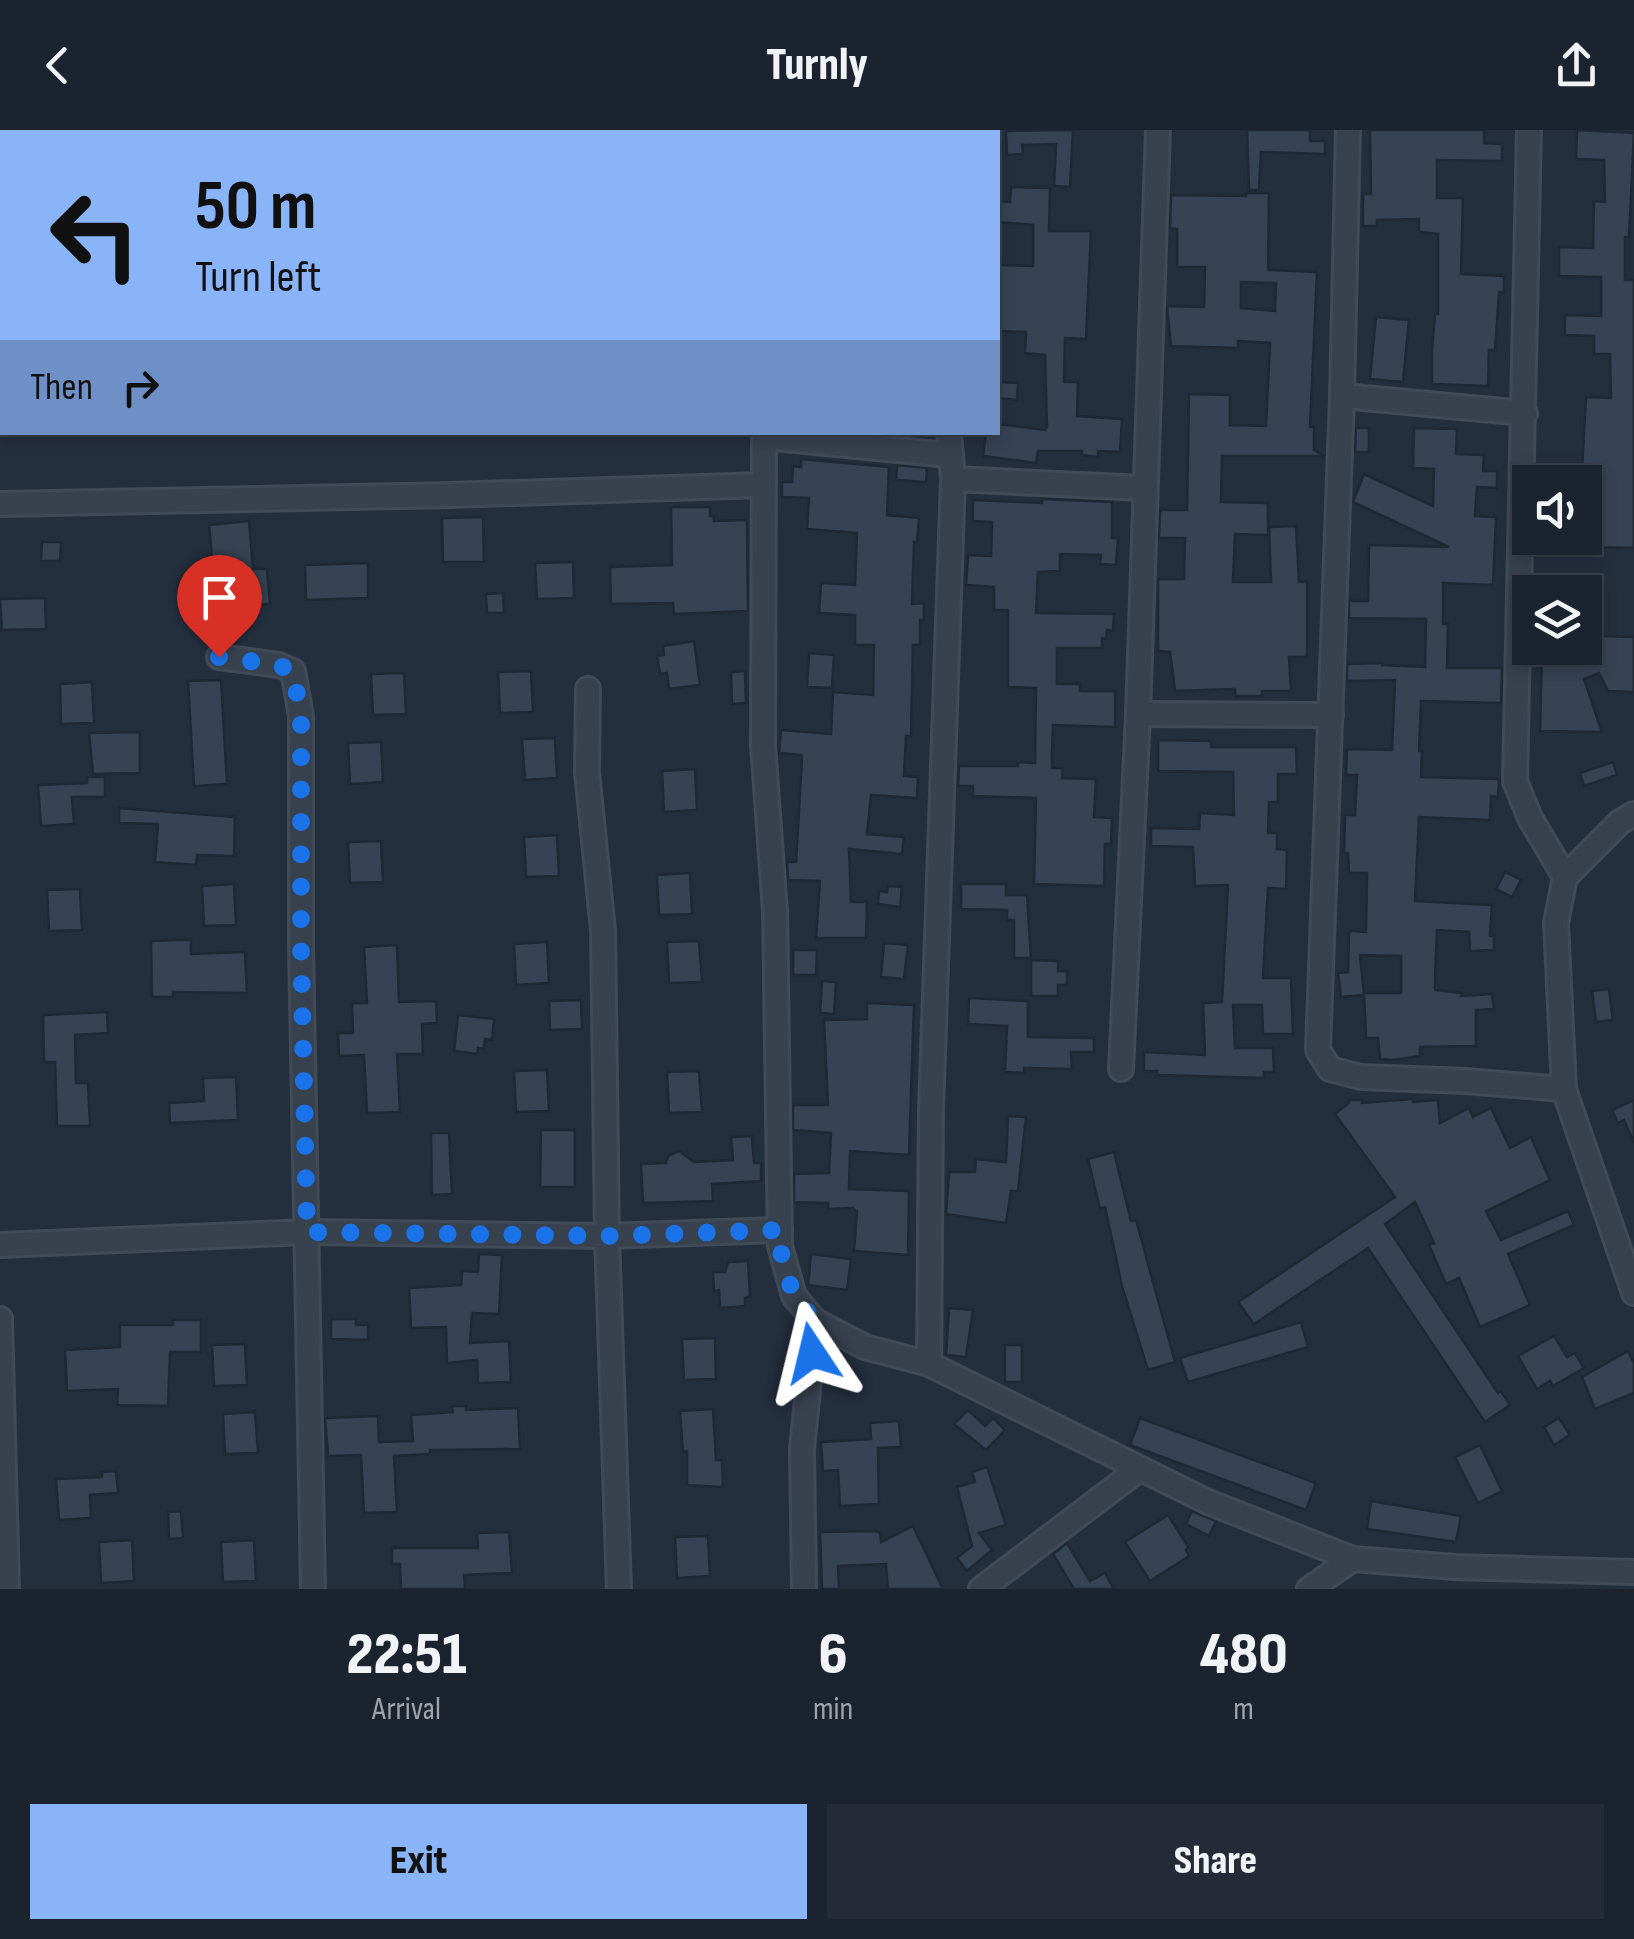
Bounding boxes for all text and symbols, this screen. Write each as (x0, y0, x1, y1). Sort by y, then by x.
icon: back (30, 38, 85, 93)
text: Turnly (766, 38, 868, 93)
icon: share (1549, 38, 1604, 93)
text: 50 m (195, 165, 316, 249)
icon: left (30, 170, 160, 300)
text: Turn left (195, 250, 321, 305)
icon: right (113, 360, 168, 415)
text: Then (30, 365, 93, 410)
map controls (1512, 465, 1602, 665)
button: sound (1512, 465, 1602, 555)
pin (177, 555, 262, 658)
icon: arrive (192, 570, 247, 625)
button: layers (1512, 575, 1602, 665)
position arrow (760, 1301, 864, 1405)
text: 22:51 (346, 1619, 467, 1691)
text: 6 (819, 1619, 848, 1691)
text: 480 (1200, 1619, 1288, 1691)
text: Arrival (372, 1690, 441, 1729)
text: min (813, 1690, 853, 1729)
text: m (1233, 1690, 1254, 1729)
button: Exit (30, 1804, 807, 1919)
button: Share (827, 1804, 1604, 1919)

